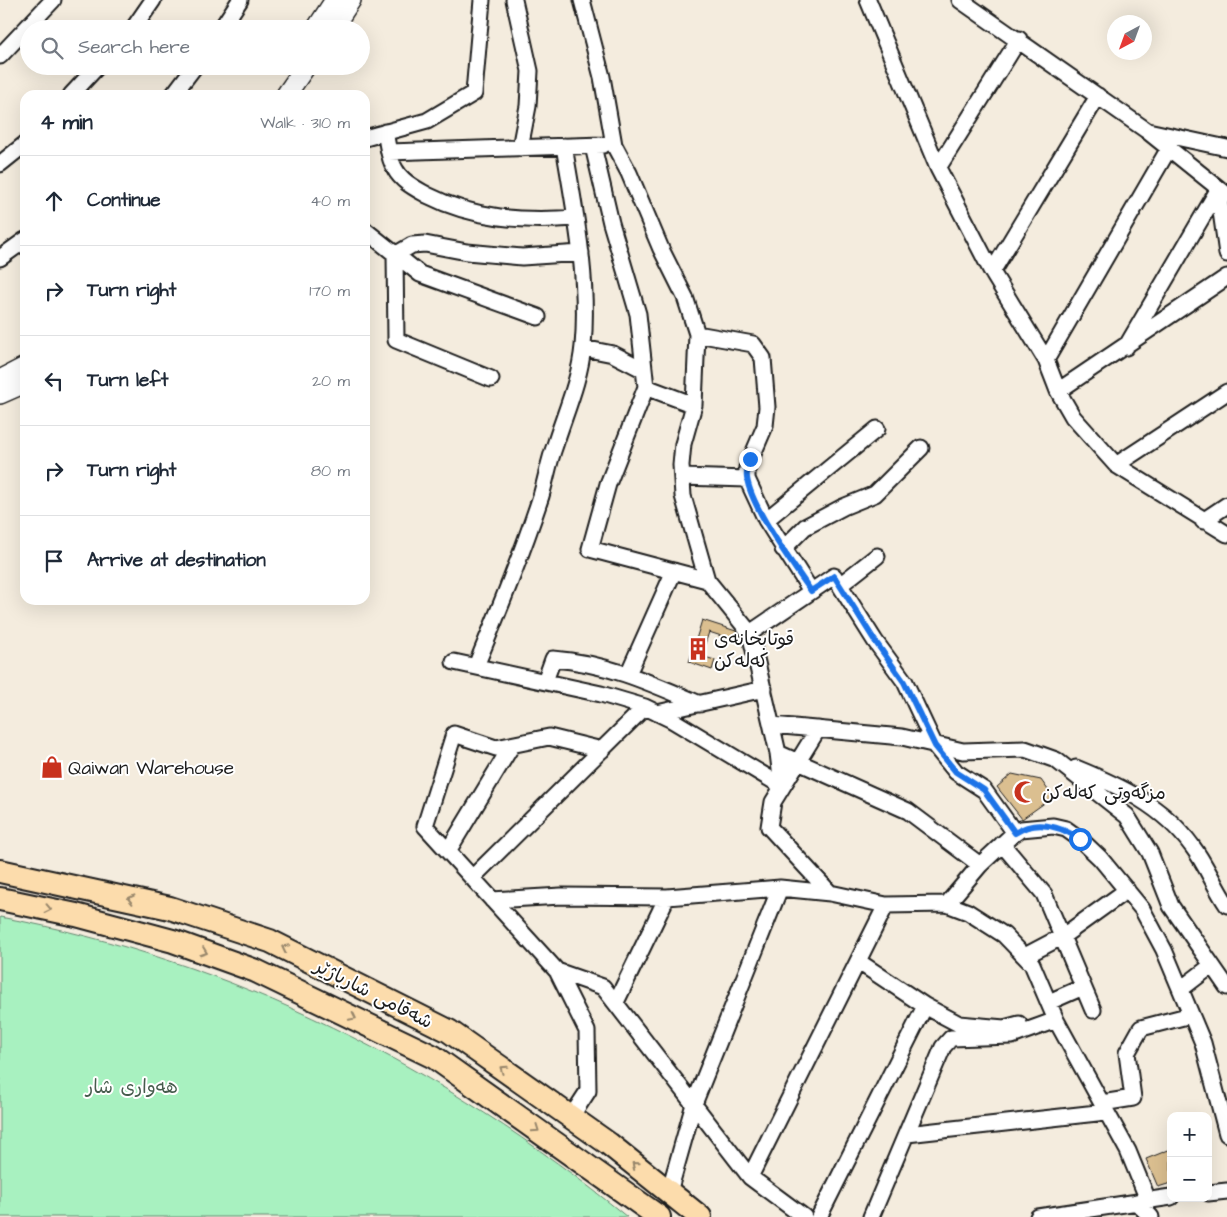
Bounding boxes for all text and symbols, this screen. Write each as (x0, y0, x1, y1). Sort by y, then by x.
north arrow (1107, 15, 1152, 60)
search box (20, 20, 370, 75)
icon: search (38, 34, 66, 62)
text: Search here (78, 34, 190, 61)
text: 4 min (40, 108, 93, 137)
text: Walk · 310 m (260, 112, 350, 134)
icon: ahead (40, 187, 68, 215)
text: Continue (87, 187, 161, 214)
text: 40 m (310, 190, 350, 212)
icon: right (40, 277, 68, 305)
text: Turn right (87, 277, 176, 304)
text: 170 m (309, 280, 350, 302)
icon: left (40, 367, 68, 395)
text: Turn left (87, 367, 168, 394)
text: 20 m (312, 370, 350, 392)
route end (739, 448, 762, 471)
icon: right (40, 457, 68, 485)
text: Turn right (87, 457, 176, 484)
text: 80 m (311, 460, 350, 482)
icon: arrive (40, 547, 68, 575)
text: Arrive at destination (87, 547, 266, 574)
place label: قوتابخانەی کەلەکن (714, 626, 794, 675)
building icon: قوتابخانەی کەلەکن (685, 636, 711, 662)
shop icon: Qaiwan Warehouse (39, 754, 65, 780)
place label: Qaiwan Warehouse (68, 755, 234, 782)
mosque icon: مزگەوتی کەلەکن (1012, 779, 1038, 805)
place label: مزگەوتی کەلەکن (1042, 780, 1166, 807)
route start (1069, 828, 1092, 851)
one-way arrow (126, 894, 135, 905)
one-way arrow (43, 903, 52, 914)
one-way arrow (281, 944, 290, 954)
one-way arrow (200, 946, 208, 956)
street label: شەقامی شارباژێر (308, 952, 437, 1036)
one-way arrow (348, 1011, 357, 1022)
one-way arrow (499, 1066, 509, 1075)
park label: هەواری شار (84, 1074, 178, 1101)
map controls (1167, 1112, 1212, 1202)
button: + (1167, 1112, 1212, 1157)
one-way arrow (530, 1123, 540, 1132)
button: − (1167, 1157, 1212, 1202)
one-way arrow (632, 1162, 641, 1170)

